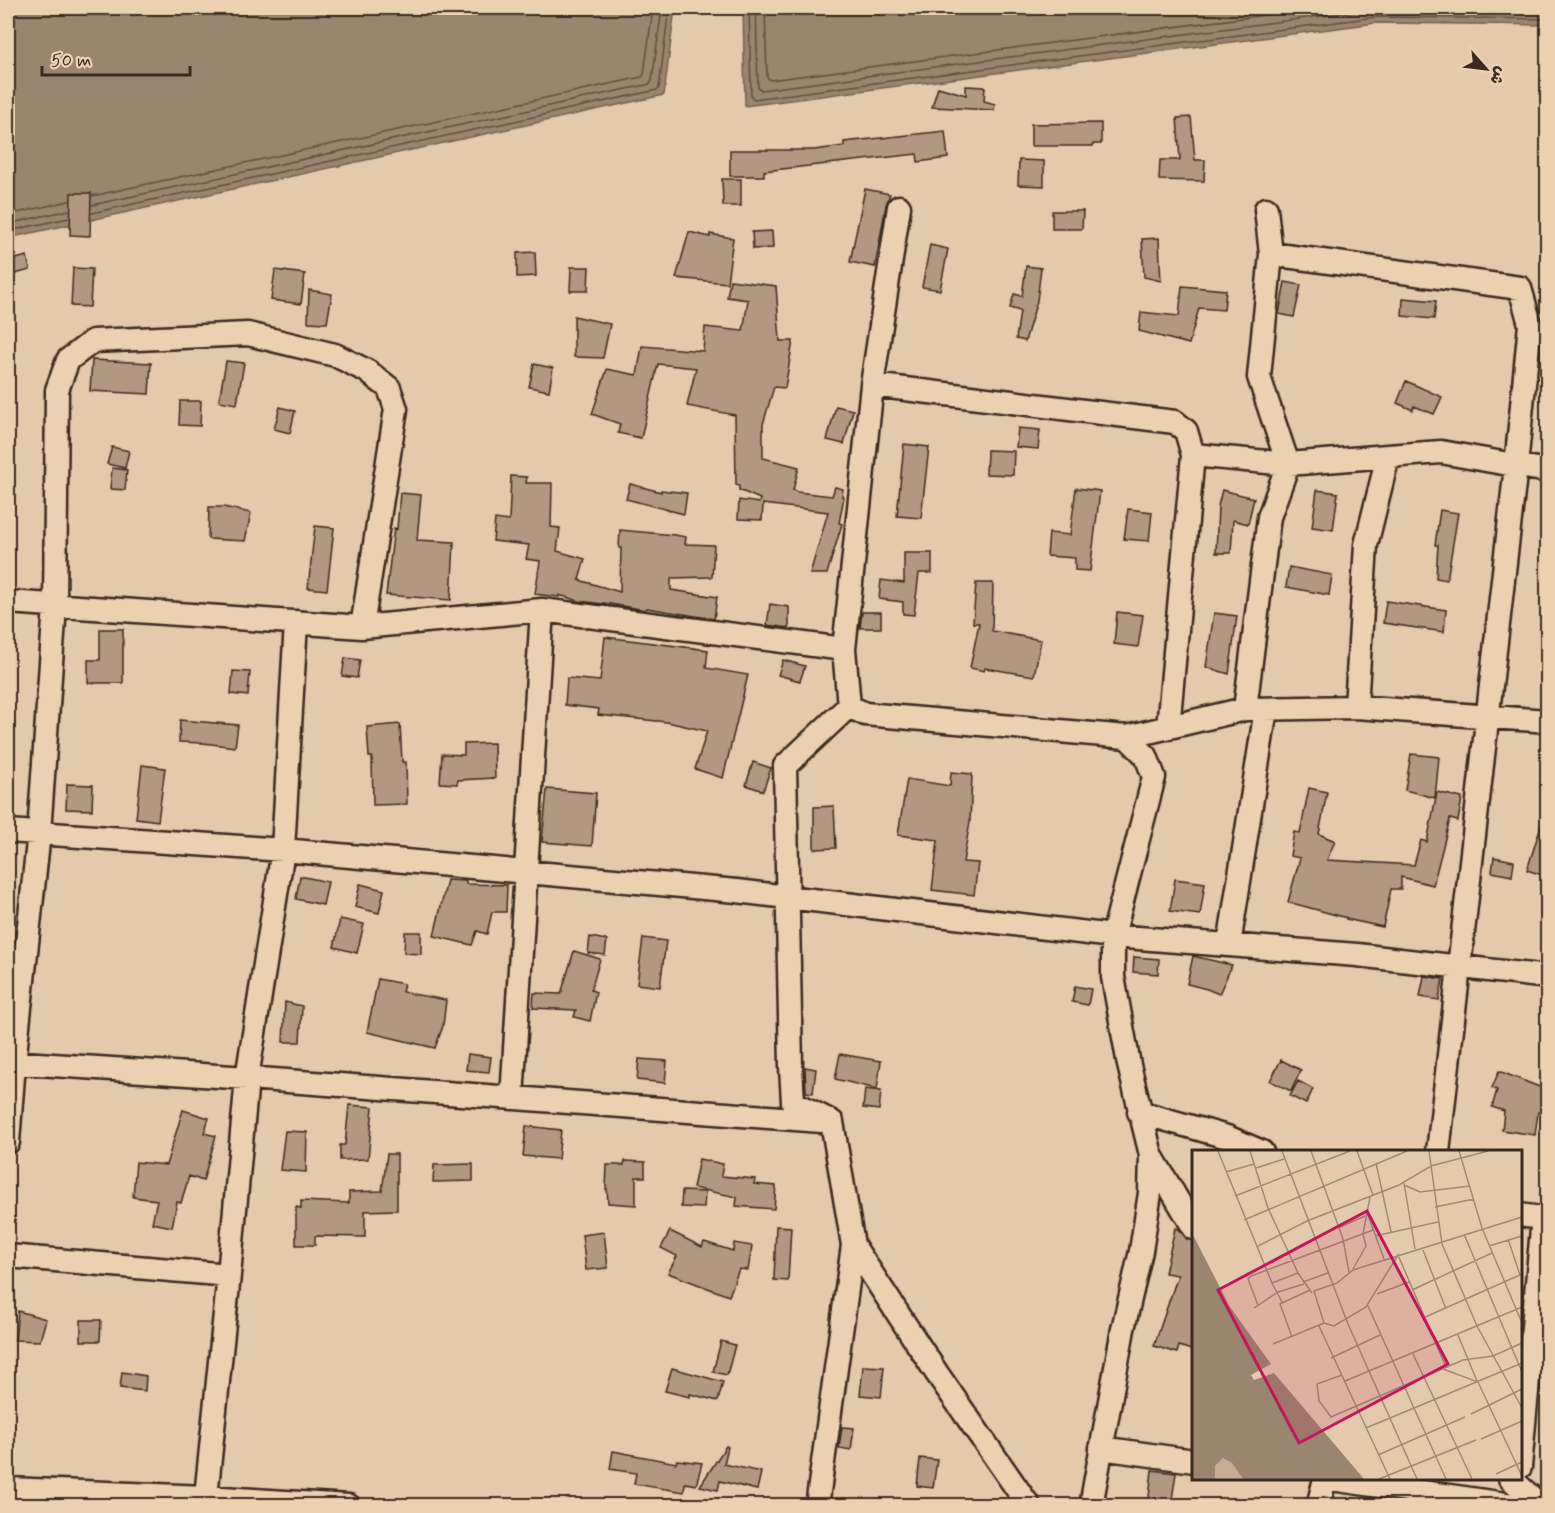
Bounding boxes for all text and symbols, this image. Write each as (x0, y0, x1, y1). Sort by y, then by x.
scale bar (42, 39, 190, 77)
north arrow (1456, 39, 1516, 99)
text: 50 m (51, 49, 91, 73)
text: ش (1485, 63, 1511, 88)
inset map (1192, 1150, 1522, 1480)

